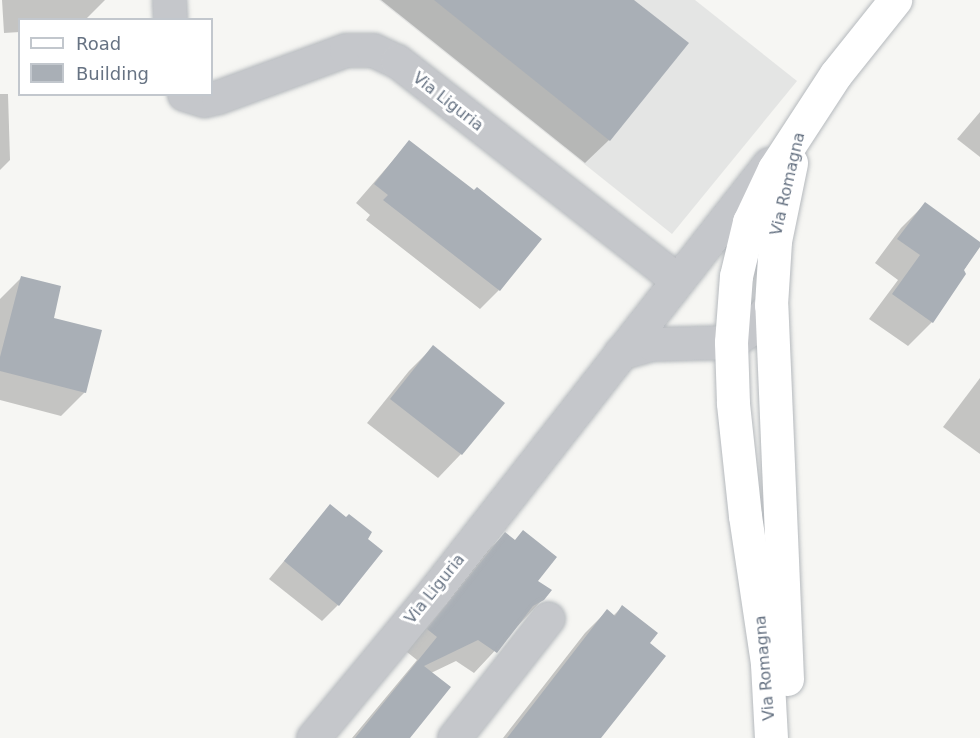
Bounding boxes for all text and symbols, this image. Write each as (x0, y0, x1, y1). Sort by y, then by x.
legend (18, 18, 213, 96)
text: Road (76, 33, 121, 54)
text: Building (76, 63, 149, 84)
street label: Via Liguria (409, 68, 487, 136)
street label: Via Romagna (767, 130, 809, 238)
street label: Via Liguria (401, 550, 469, 628)
street label: Via Romagna (751, 615, 779, 721)

